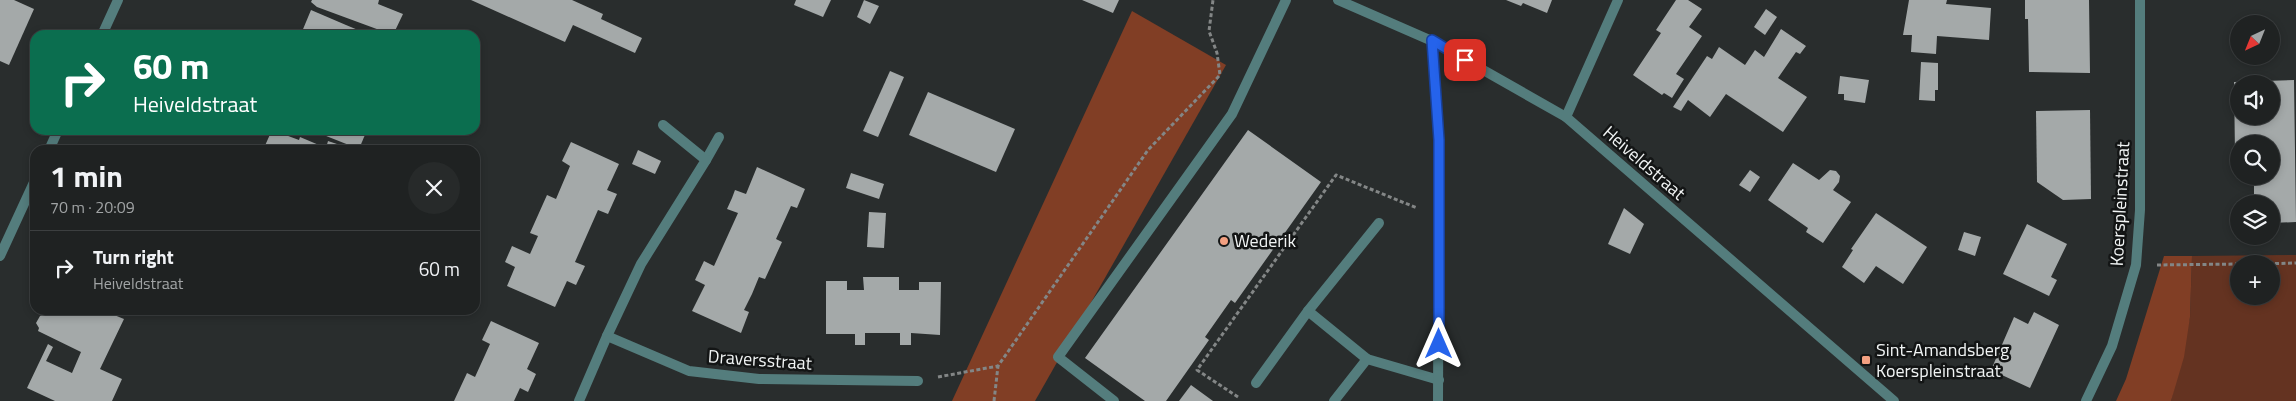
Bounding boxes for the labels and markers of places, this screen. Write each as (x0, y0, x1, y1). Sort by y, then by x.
pin (1444, 39, 1486, 81)
place label: Wederik (1234, 227, 1296, 254)
marker: Wederik (1218, 235, 1230, 247)
place label: Sint-Amandsberg Koerspleinstraat (1876, 336, 2009, 384)
marker: Sint-Amandsberg Koerspleinstraat (1860, 354, 1872, 366)

